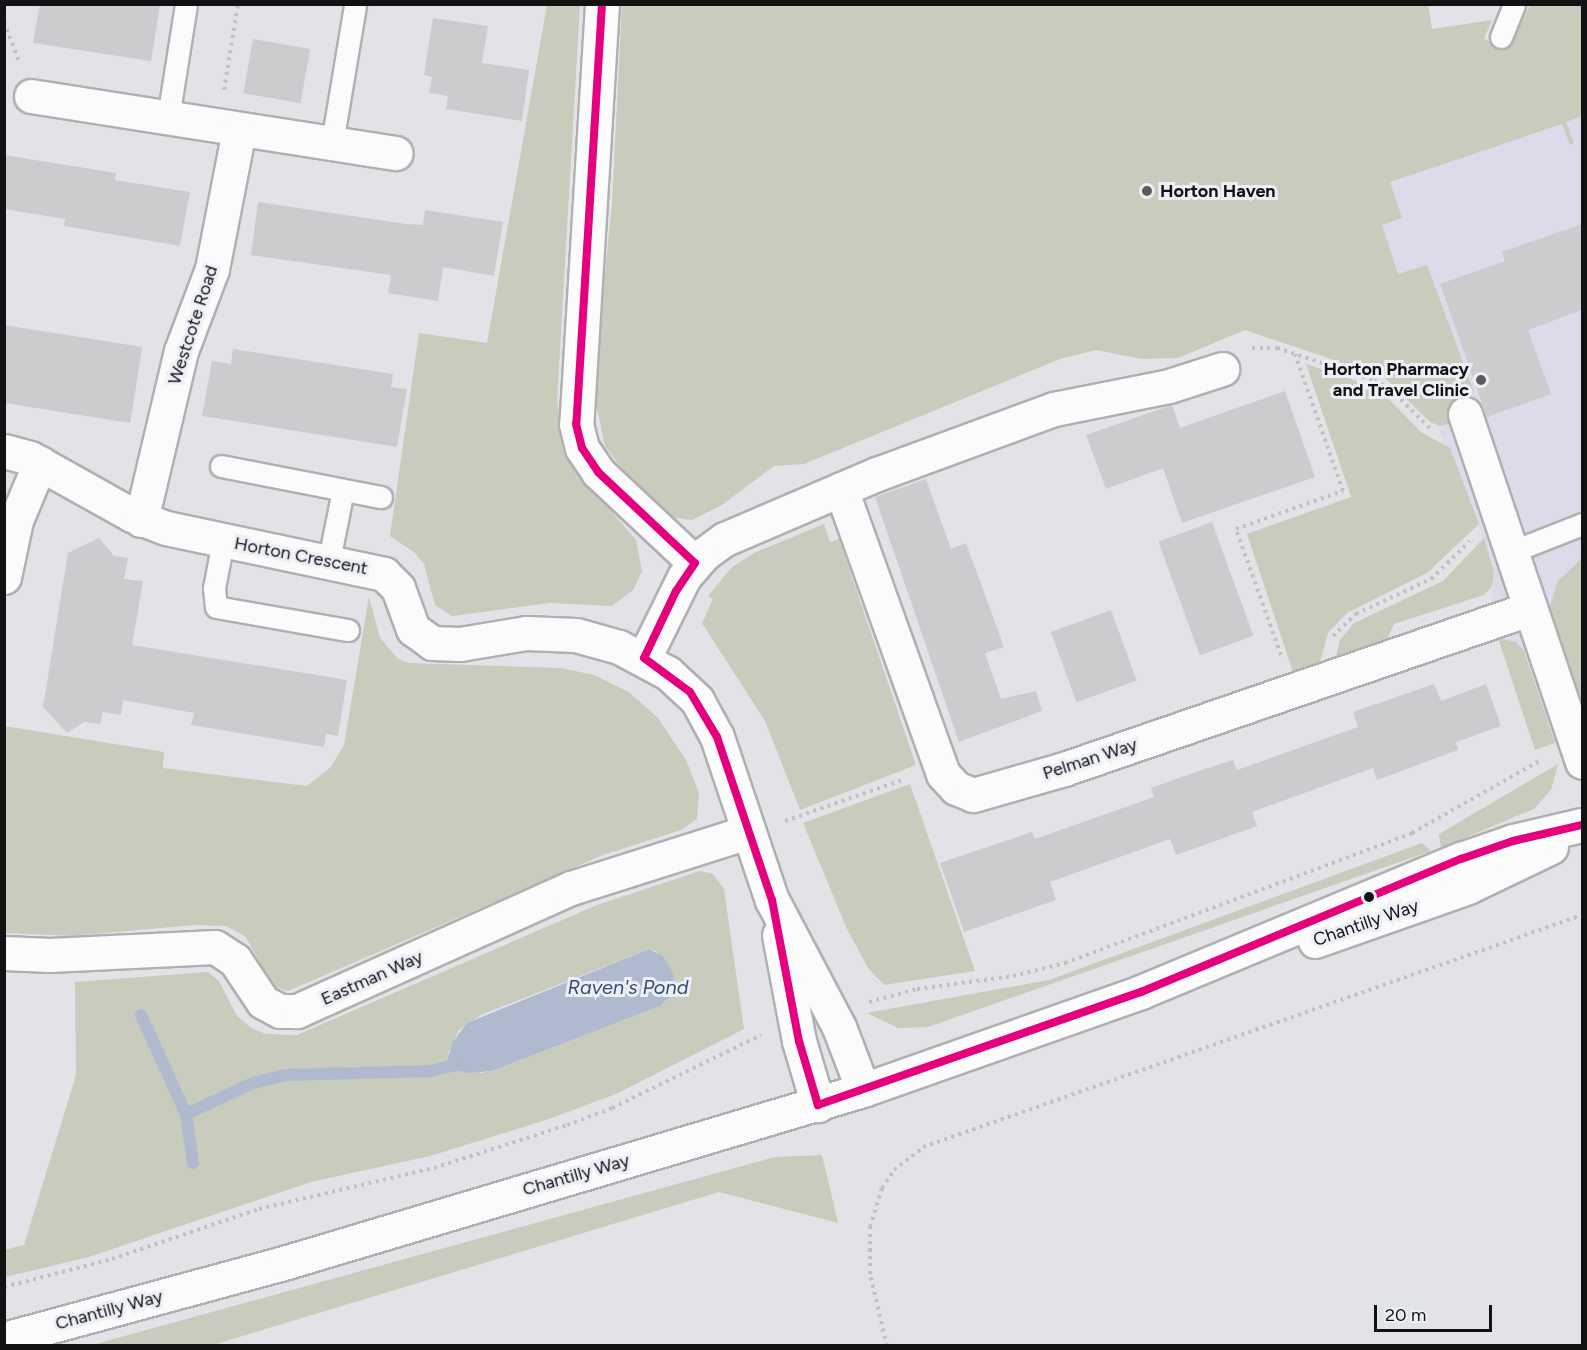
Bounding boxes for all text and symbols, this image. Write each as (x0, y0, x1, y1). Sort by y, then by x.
place label: Horton Haven (1160, 180, 1276, 202)
marker: Horton Haven (1138, 182, 1156, 200)
street label: Westcote Road (164, 263, 222, 387)
place label: Horton Pharmacy and Travel Clinic (1324, 359, 1469, 401)
marker: Horton Pharmacy and Travel Clinic (1474, 373, 1488, 387)
street label: Horton Crescent (232, 532, 370, 580)
street label: Pelman Way (1040, 734, 1140, 784)
unlabelled marker (1363, 891, 1375, 903)
street label: Chantilly Way (1310, 895, 1422, 951)
street label: Eastman Way (318, 946, 426, 1010)
water label: Raven's Pond (568, 975, 688, 999)
street label: Chantilly Way (520, 1149, 632, 1201)
street label: Chantilly Way (53, 1285, 165, 1335)
scale bar (1377, 1293, 1496, 1331)
text: 20 m (1385, 1304, 1426, 1326)

